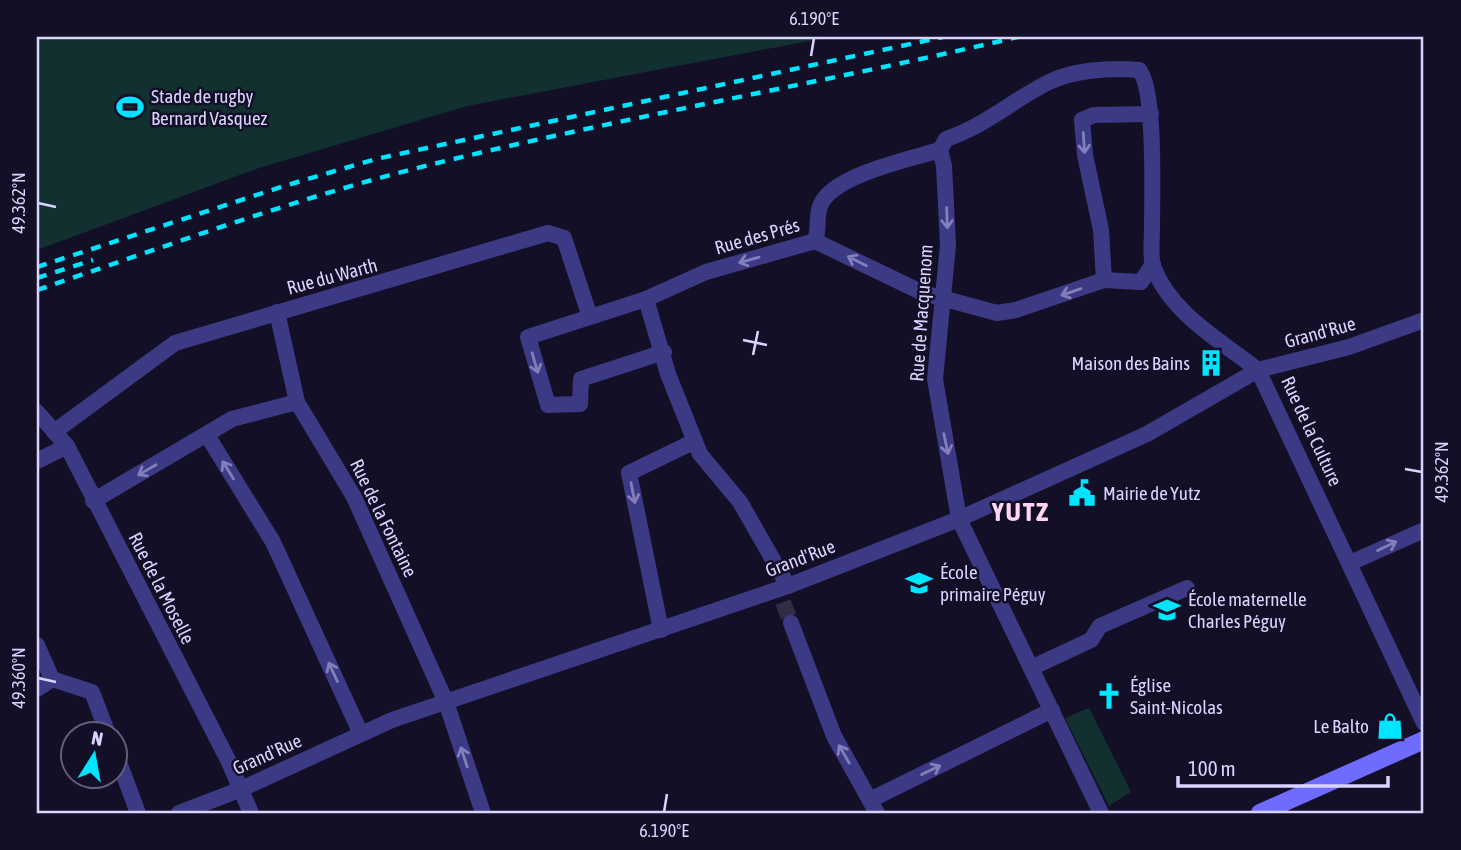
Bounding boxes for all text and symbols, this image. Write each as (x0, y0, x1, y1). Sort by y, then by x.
text: 6.190°E (789, 8, 839, 29)
place label: Stade de rugby Bernard Vasquez (151, 85, 268, 129)
sports icon: Stade de rugby Bernard Vasquez (115, 92, 145, 122)
one-way arrow (1078, 131, 1091, 154)
text: 49.362°N (8, 172, 29, 234)
one-way arrow (941, 206, 954, 229)
street label: Rue des Prés (712, 213, 802, 259)
street label: Rue de Macquenom (905, 244, 937, 382)
street label: Rue du Warth (284, 253, 380, 299)
one-way arrow (739, 254, 761, 267)
one-way arrow (847, 254, 868, 268)
one-way arrow (1061, 287, 1083, 299)
street label: Grand'Rue (1282, 312, 1358, 352)
building icon: Maison des Bains (1196, 348, 1226, 378)
one-way arrow (530, 351, 543, 373)
place label: Maison des Bains (1072, 352, 1190, 374)
street label: Rue de la Culture (1277, 373, 1347, 489)
one-way arrow (939, 432, 953, 455)
text: 49.362°N (1431, 441, 1452, 503)
street label: Rue de la Fontaine (346, 455, 422, 581)
one-way arrow (221, 461, 235, 481)
one-way arrow (137, 463, 157, 477)
public building icon: Mairie de Yutz (1067, 478, 1097, 508)
one-way arrow (627, 481, 641, 504)
place label: Mairie de Yutz (1103, 482, 1200, 504)
district label: YUTZ (991, 497, 1050, 527)
street label: Rue de la Moselle (124, 529, 200, 647)
street label: Grand'Rue (762, 535, 838, 581)
one-way arrow (1376, 539, 1397, 553)
place label: École primaire Péguy (940, 561, 1046, 605)
school or university icon: École primaire Péguy (904, 568, 934, 598)
place label: École maternelle Charles Péguy (1188, 588, 1307, 632)
school or university icon: École maternelle Charles Péguy (1152, 595, 1182, 625)
text: 49.360°N (8, 647, 29, 709)
one-way arrow (326, 662, 339, 683)
place label: Église Saint-Nicolas (1130, 674, 1223, 718)
church icon: Église Saint-Nicolas (1094, 681, 1124, 711)
shop icon: Le Balto (1375, 711, 1405, 741)
place label: Le Balto (1313, 715, 1369, 737)
north arrow (60, 720, 130, 790)
text: N (90, 726, 105, 750)
street label: Grand'Rue (229, 729, 305, 779)
one-way arrow (837, 744, 850, 765)
scale bar (1178, 745, 1388, 789)
one-way arrow (457, 747, 469, 769)
text: 100 m (1188, 756, 1236, 780)
one-way arrow (920, 762, 941, 776)
text: 6.190°E (639, 820, 689, 841)

